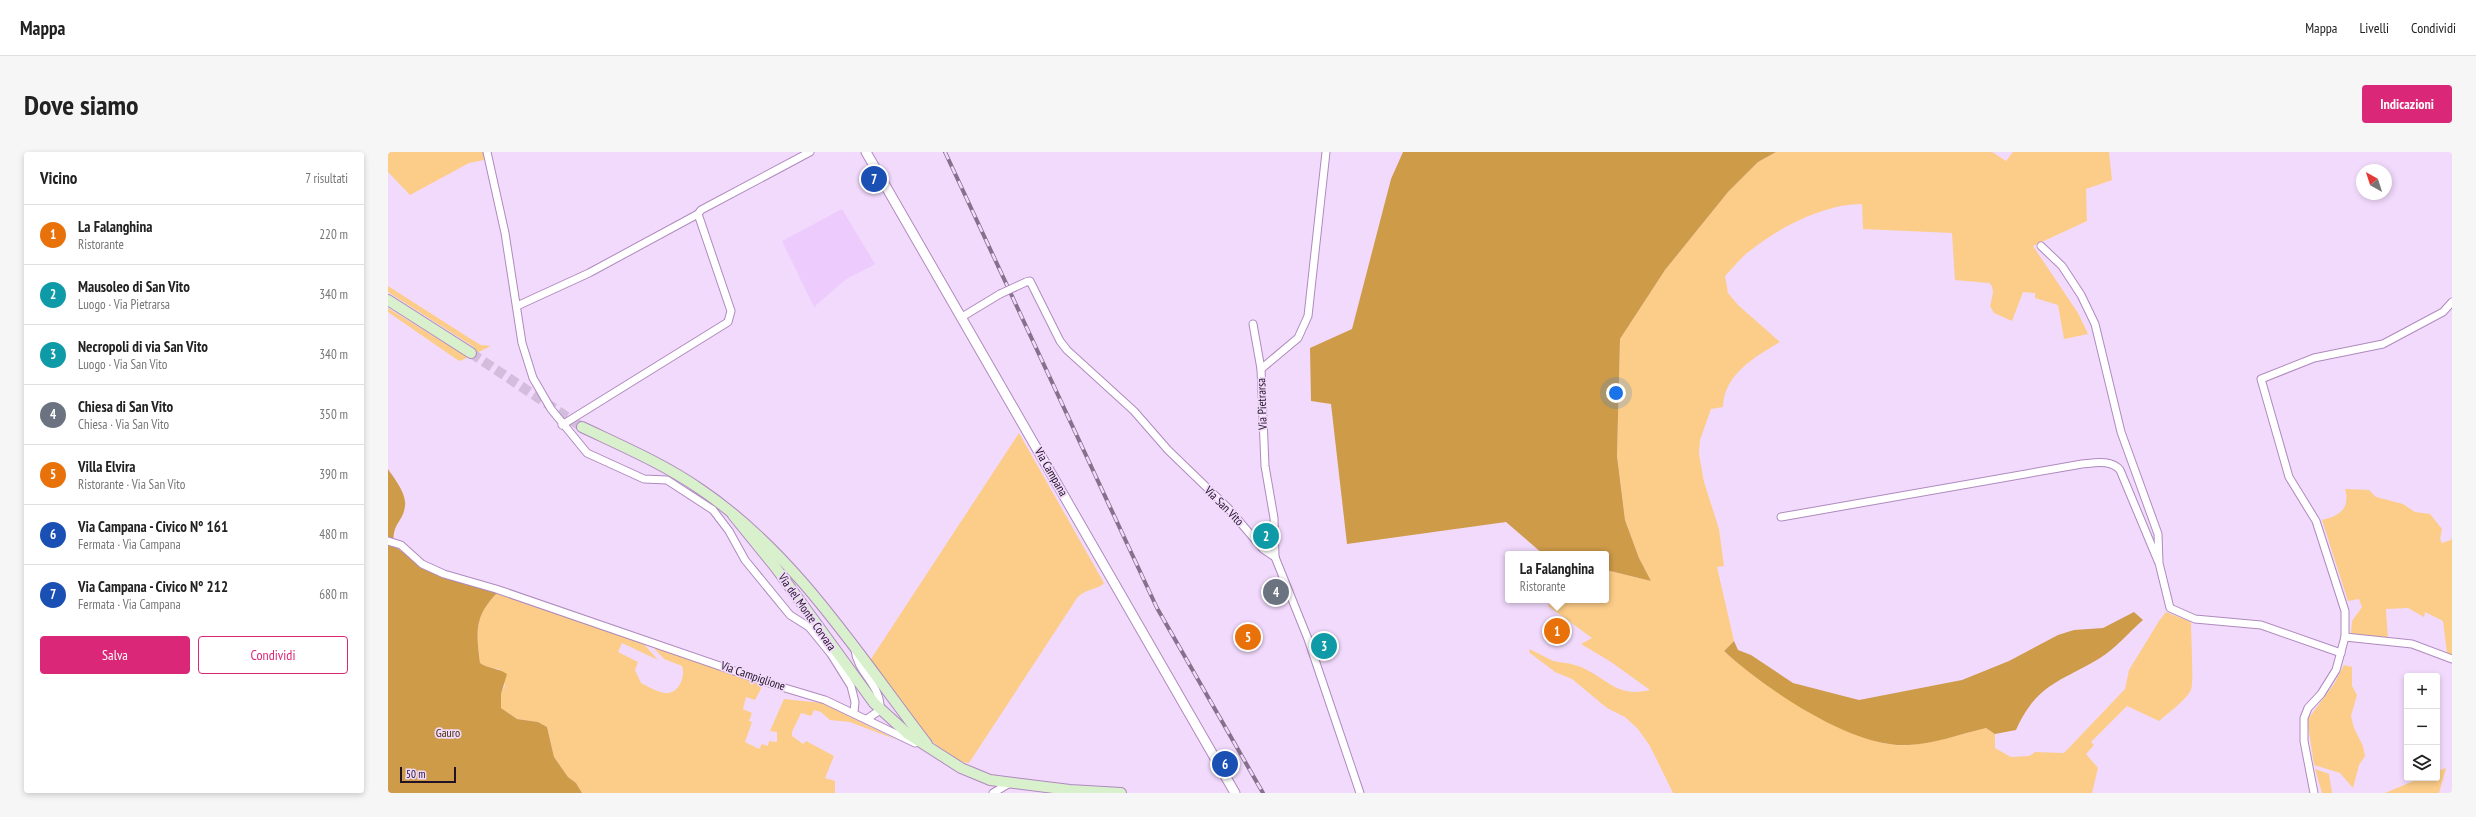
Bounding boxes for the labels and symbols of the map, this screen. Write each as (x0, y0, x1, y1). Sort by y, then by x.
pin: 7 (861, 164, 887, 194)
north arrow (2356, 164, 2392, 200)
street label: Via Pietrarsa (1253, 378, 1270, 431)
your location (1606, 383, 1626, 403)
street label: Via Campana (1031, 444, 1071, 499)
street label: Via San Vito (1201, 482, 1247, 528)
pin: 2 (1253, 521, 1279, 551)
street label: Via del Monte Corvara (775, 569, 840, 653)
pin: 4 (1263, 577, 1289, 607)
pin: 1 (1544, 616, 1570, 646)
pin: 5 (1235, 622, 1261, 652)
pin: 3 (1311, 631, 1337, 661)
street label: Via Campiglione (718, 657, 787, 694)
park label: Gauro (436, 725, 460, 740)
pin: 6 (1212, 749, 1238, 779)
scale bar (400, 765, 456, 784)

